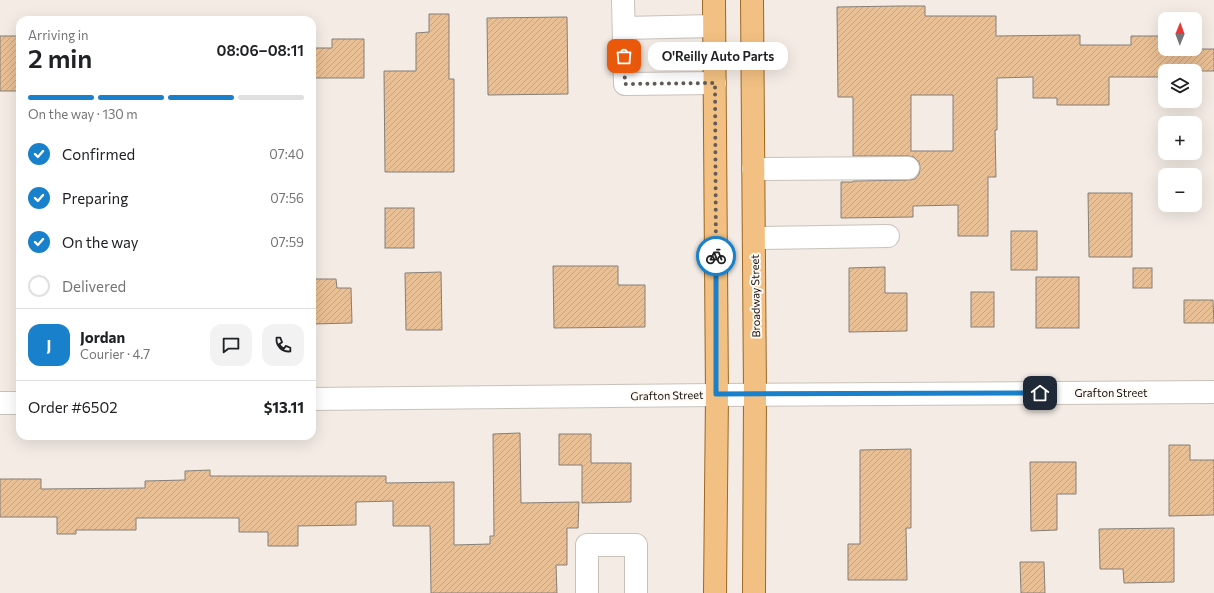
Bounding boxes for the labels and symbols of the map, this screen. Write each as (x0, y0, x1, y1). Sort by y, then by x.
north arrow (1158, 12, 1202, 56)
pin (607, 39, 641, 73)
callout: O'Reilly Auto Parts (648, 42, 788, 70)
courier (696, 236, 736, 276)
street label: Broadway Street (748, 254, 762, 338)
pin (1023, 376, 1057, 410)
street label: Grafton Street (1075, 386, 1148, 399)
street label: Grafton Street (630, 388, 704, 402)

